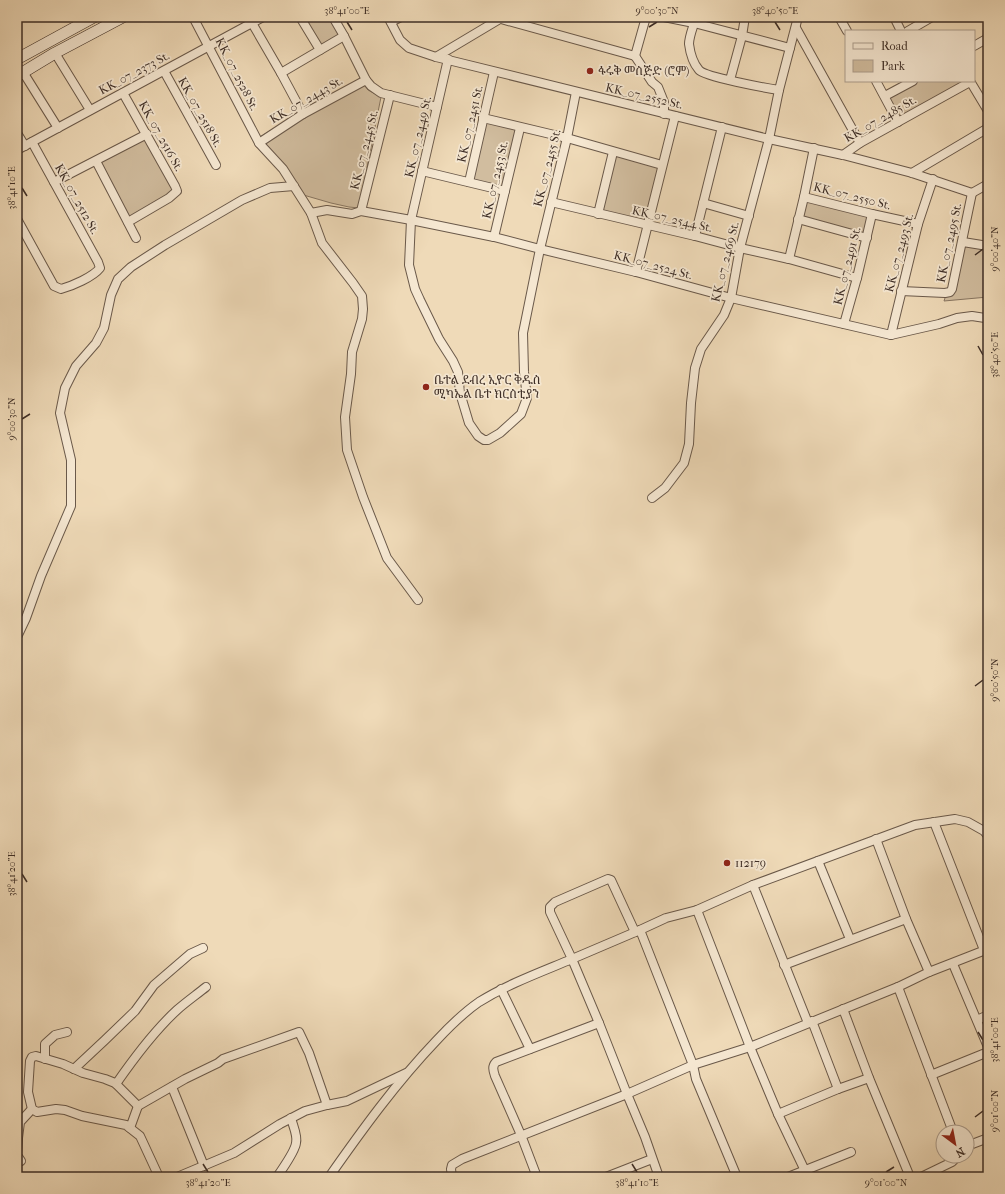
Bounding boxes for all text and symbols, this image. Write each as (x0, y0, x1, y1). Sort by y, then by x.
text: 38°41'00"E (324, 5, 370, 17)
text: 9°00'30"N (635, 5, 679, 17)
text: 38°40'50"E (752, 5, 798, 17)
legend (845, 30, 975, 82)
street label: KK_07_2528 St. (213, 35, 261, 113)
text: Road (881, 39, 908, 53)
street label: KK_07_2373 St. (96, 49, 172, 97)
text: Park (881, 59, 906, 73)
place label: ፋሩቅ መስጅድ (ሮም) (598, 64, 689, 78)
marker: ፋሩቅ መስጅድ (ሮም) (585, 66, 595, 76)
street label: KK_07_2443 St. (267, 74, 345, 126)
street label: KK_07_2518 St. (175, 75, 225, 149)
street label: KK_07_2552 St. (604, 80, 684, 112)
street label: KK_07_2451 St. (454, 84, 486, 164)
street label: KK_07_2485 St. (842, 93, 918, 145)
street label: KK_07_2449 St. (402, 95, 434, 179)
street label: KK_07_2516 St. (136, 98, 186, 174)
street label: KK_07_2445 St. (347, 109, 381, 191)
street label: KK_07_2455 St. (531, 128, 563, 208)
street label: KK_07_2453 St. (479, 140, 511, 220)
street label: KK_07_2512 St. (52, 162, 102, 236)
text: 38°41'10"E (6, 166, 18, 210)
street label: KK_07_2550 St. (812, 180, 892, 212)
street label: KK_07_2495 St. (934, 202, 964, 284)
street label: KK_07_2544 St. (631, 203, 713, 235)
street label: KK_07_2493 St. (882, 212, 916, 294)
street label: KK_07_2469 St. (708, 220, 742, 304)
street label: KK_07_2491 St. (831, 226, 863, 306)
text: 9°00'40"N (989, 226, 1001, 271)
street label: KK_07_2524 St. (612, 248, 694, 282)
text: 38°40'50"E (989, 332, 1001, 378)
place label: ቤተል ደብረ ኢዮር ቅዱስ ሚካኤል ቤተ ክርስቲያን (434, 373, 541, 401)
marker: ቤተል ደብረ ኢዮር ቅዱስ ሚካኤል ቤተ ክርስቲያን (421, 382, 431, 392)
text: 9°00'30"N (6, 397, 18, 441)
text: 9°00'50"N (989, 658, 1001, 702)
text: 38°41'20"E (6, 851, 18, 897)
place label: 112179 (735, 856, 766, 870)
marker: 112179 (722, 858, 732, 868)
text: 38°41'00"E (989, 1017, 1001, 1063)
text: 9°01'00"N (989, 1089, 1001, 1132)
north arrow (935, 1124, 975, 1164)
text: N (953, 1144, 967, 1160)
text: 38°41'20"E (185, 1177, 231, 1189)
text: 38°41'10"E (615, 1177, 659, 1189)
text: 9°01'00"N (865, 1177, 908, 1189)

